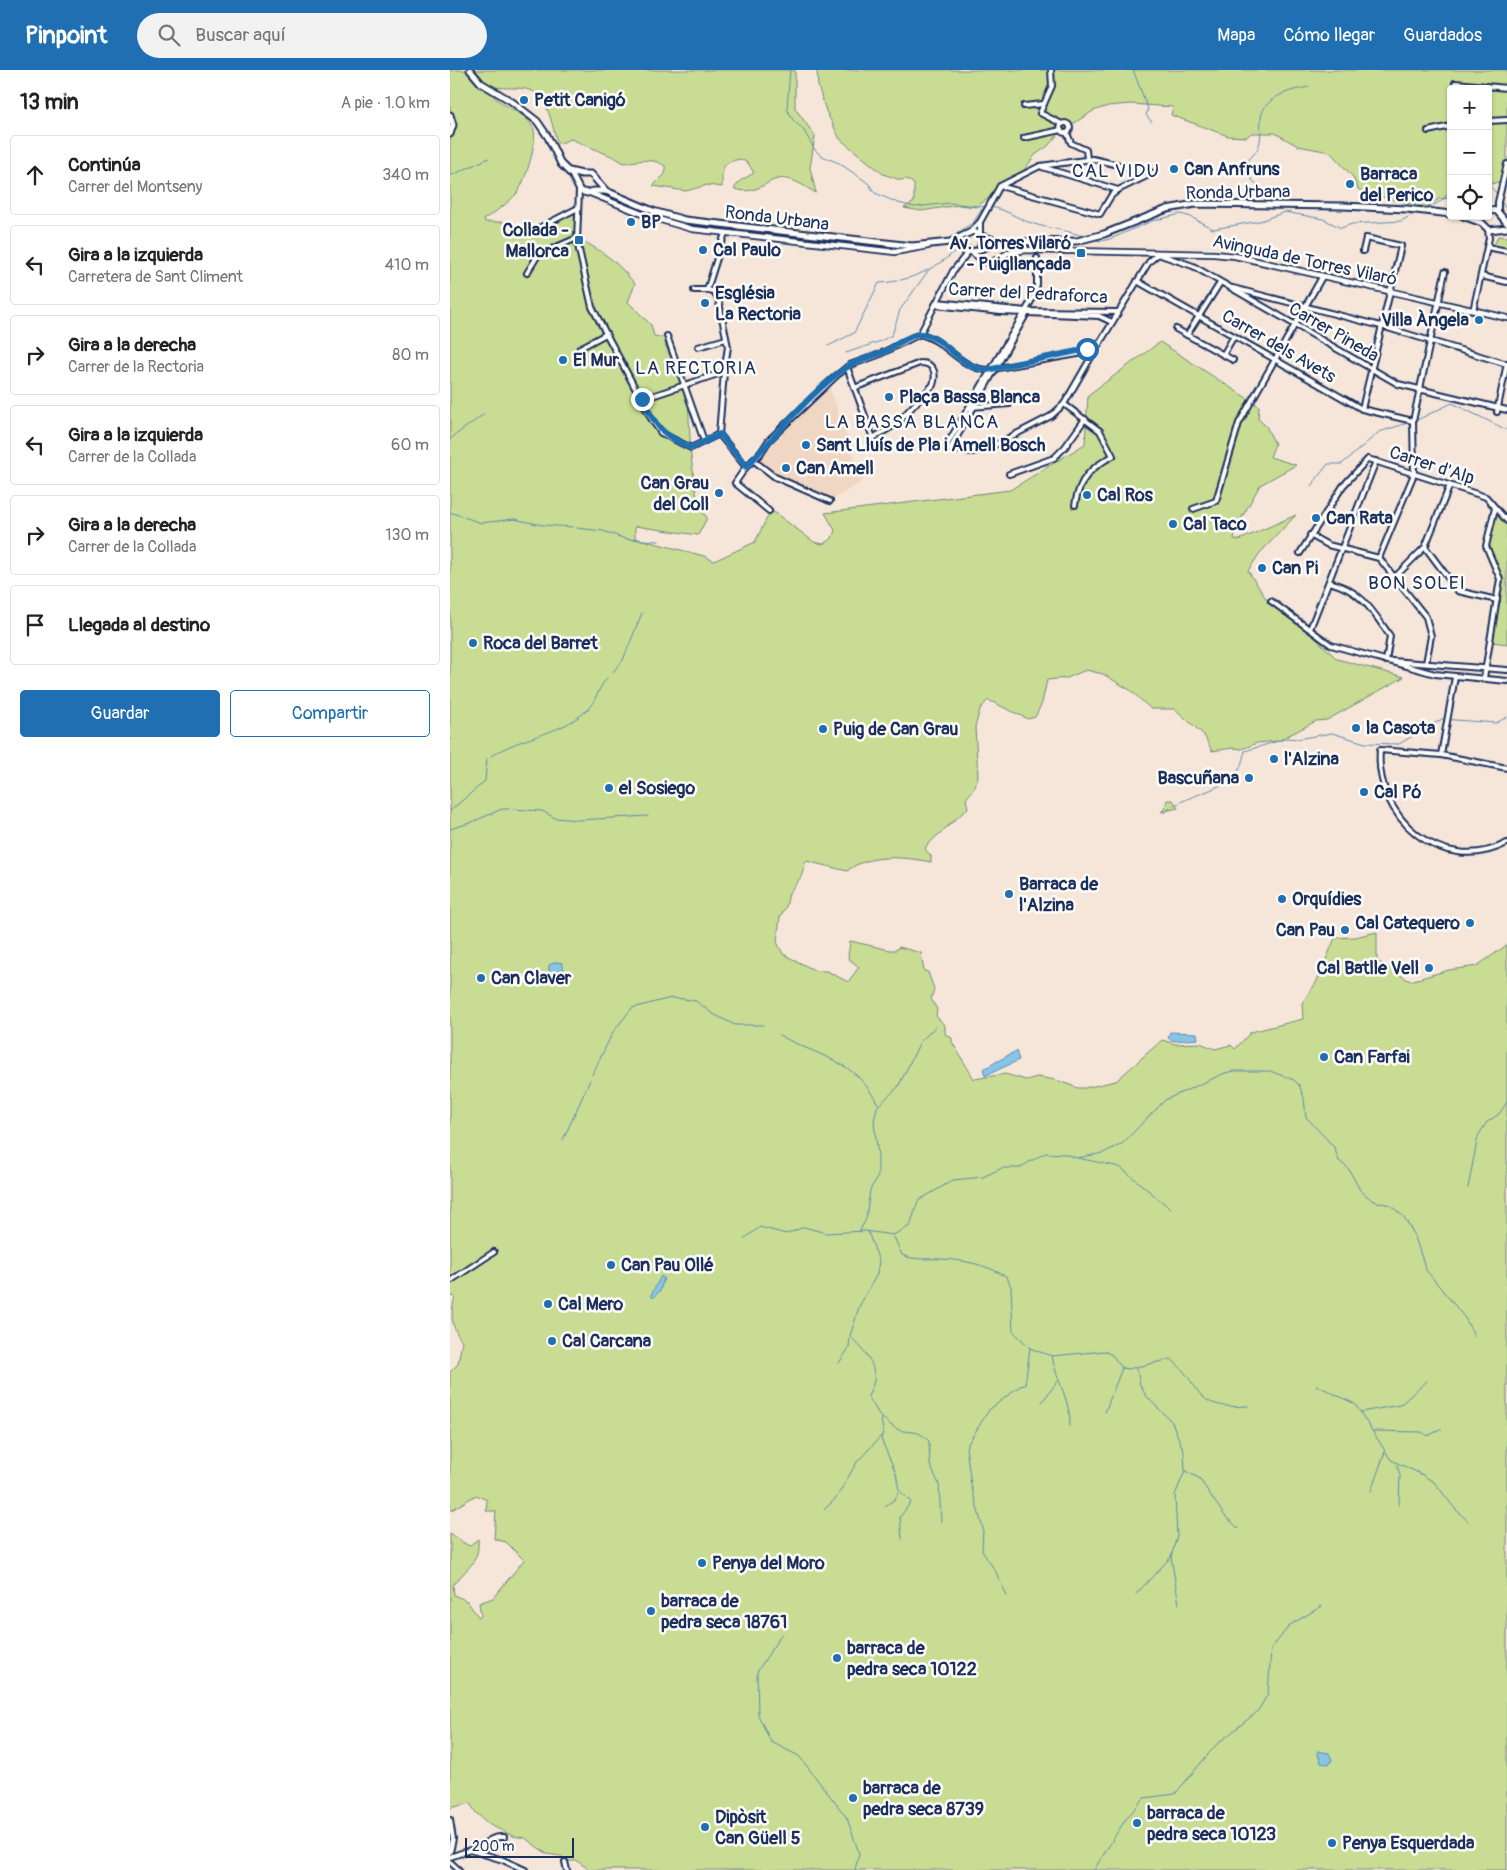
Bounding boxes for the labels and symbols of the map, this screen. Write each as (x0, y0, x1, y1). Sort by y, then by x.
place label: Petit Canigó (534, 89, 626, 112)
marker: Petit Canigó (518, 94, 530, 106)
place label: Can Anfruns (1184, 158, 1281, 181)
district label: CAL VIDU (1072, 159, 1160, 183)
marker: Can Anfruns (1168, 163, 1180, 175)
place label: Barraca del Perico (1360, 163, 1434, 207)
marker: Barraca del Perico (1344, 178, 1356, 190)
street label: Ronda Urbana (1185, 180, 1291, 205)
street label: Ronda Urbana (724, 201, 830, 236)
place label: BP (641, 211, 661, 234)
marker: BP (625, 216, 637, 228)
place label: Collada - Mallorca (503, 219, 570, 263)
street label: Avinguda de Torres Vilaró (1211, 230, 1399, 291)
place label: Av. Torres Vilaró - Puigllançada (949, 232, 1072, 276)
marker: Collada - Mallorca (573, 234, 585, 246)
place label: Cal Paulo (713, 239, 781, 262)
marker: Cal Paulo (697, 244, 709, 256)
marker: Av. Torres Vilaró - Puigllançada (1075, 247, 1087, 259)
street label: Carrer del Pedraforca (948, 278, 1108, 309)
place label: Església La Rectoria (715, 282, 801, 326)
marker: Església La Rectoria (699, 297, 711, 309)
street label: Carrer Pineda (1285, 297, 1383, 367)
street label: Carrer dels Avets (1217, 304, 1340, 388)
place label: Villa Àngela (1381, 309, 1470, 332)
marker: Villa Àngela (1473, 314, 1485, 326)
route start (1076, 338, 1099, 361)
place label: El Mur (573, 349, 620, 372)
marker: El Mur (557, 354, 569, 366)
district label: LA RECTORIA (635, 356, 757, 380)
place label: Plaça Bassa Blanca (899, 386, 1041, 409)
route end (631, 388, 654, 411)
marker: Plaça Bassa Blanca (883, 391, 895, 403)
district label: LA BASSA BLANCA (825, 410, 999, 434)
place label: Sant Lluís de Pla i Amell Bosch (816, 434, 1046, 457)
marker: Sant Lluís de Pla i Amell Bosch (800, 439, 812, 451)
street label: Carrer d'Alp (1386, 441, 1477, 490)
place label: Can Amell (796, 457, 874, 480)
marker: Can Amell (780, 462, 792, 474)
place label: Can Grau del Coll (641, 472, 709, 516)
place label: Cal Ros (1097, 484, 1154, 507)
marker: Can Grau del Coll (713, 487, 725, 499)
marker: Cal Ros (1081, 489, 1093, 501)
place label: Can Rata (1326, 507, 1394, 530)
marker: Can Rata (1310, 512, 1322, 524)
place label: Cal Taco (1183, 513, 1247, 536)
marker: Cal Taco (1167, 518, 1179, 530)
place label: Can Pi (1272, 557, 1318, 580)
marker: Can Pi (1256, 562, 1268, 574)
district label: BON SOLEI (1368, 571, 1466, 595)
place label: Roca del Barret (483, 632, 598, 655)
marker: Roca del Barret (467, 637, 479, 649)
place label: la Casota (1366, 717, 1436, 740)
place label: Puig de Can Grau (833, 718, 958, 741)
marker: la Casota (1350, 722, 1362, 734)
marker: Puig de Can Grau (817, 723, 829, 735)
place label: l'Alzina (1284, 748, 1339, 771)
marker: l'Alzina (1268, 753, 1280, 765)
place label: Bascuñana (1157, 767, 1240, 790)
marker: Bascuñana (1243, 772, 1255, 784)
place label: el Sosiego (618, 777, 695, 800)
place label: Cal Pó (1374, 781, 1422, 804)
marker: el Sosiego (603, 782, 615, 794)
marker: Cal Pó (1358, 786, 1370, 798)
place label: Barraca de l'Alzina (1019, 873, 1099, 917)
marker: Barraca de l'Alzina (1003, 888, 1015, 900)
place label: Orquídies (1292, 888, 1362, 911)
marker: Orquídies (1276, 893, 1288, 905)
place label: Cal Catequero (1355, 912, 1460, 935)
marker: Cal Catequero (1464, 917, 1476, 929)
place label: Can Pau (1276, 919, 1335, 942)
marker: Can Pau (1339, 924, 1351, 936)
place label: Cal Batlle Vell (1316, 957, 1419, 980)
marker: Cal Batlle Vell (1423, 962, 1435, 974)
place label: Can Claver (491, 967, 572, 990)
marker: Can Claver (475, 972, 487, 984)
place label: Can Farfai (1334, 1046, 1410, 1069)
marker: Can Farfai (1318, 1051, 1330, 1063)
place label: Can Pau Ollé (621, 1254, 714, 1277)
marker: Can Pau Ollé (605, 1259, 617, 1271)
place label: Cal Mero (558, 1293, 624, 1316)
marker: Cal Mero (542, 1298, 554, 1310)
place label: Cal Carcana (562, 1330, 652, 1353)
marker: Cal Carcana (546, 1335, 558, 1347)
place label: Penya del Moro (712, 1552, 825, 1575)
marker: Penya del Moro (696, 1557, 708, 1569)
place label: barraca de pedra seca 18761 (661, 1590, 787, 1634)
marker: barraca de pedra seca 18761 (645, 1605, 657, 1617)
place label: barraca de pedra seca 10122 (847, 1637, 977, 1681)
marker: barraca de pedra seca 10122 (831, 1652, 843, 1664)
place label: barraca de pedra seca 8739 (863, 1777, 984, 1821)
marker: barraca de pedra seca 8739 (847, 1792, 859, 1804)
place label: barraca de pedra seca 10123 (1147, 1802, 1276, 1846)
place label: Dipòsit Can Güell 5 (715, 1806, 801, 1850)
marker: barraca de pedra seca 10123 (1131, 1817, 1143, 1829)
marker: Dipòsit Can Güell 5 (699, 1821, 711, 1833)
place label: Penya Esquerdada (1342, 1832, 1475, 1855)
scale bar (465, 1835, 574, 1858)
marker: Penya Esquerdada (1326, 1837, 1338, 1849)

